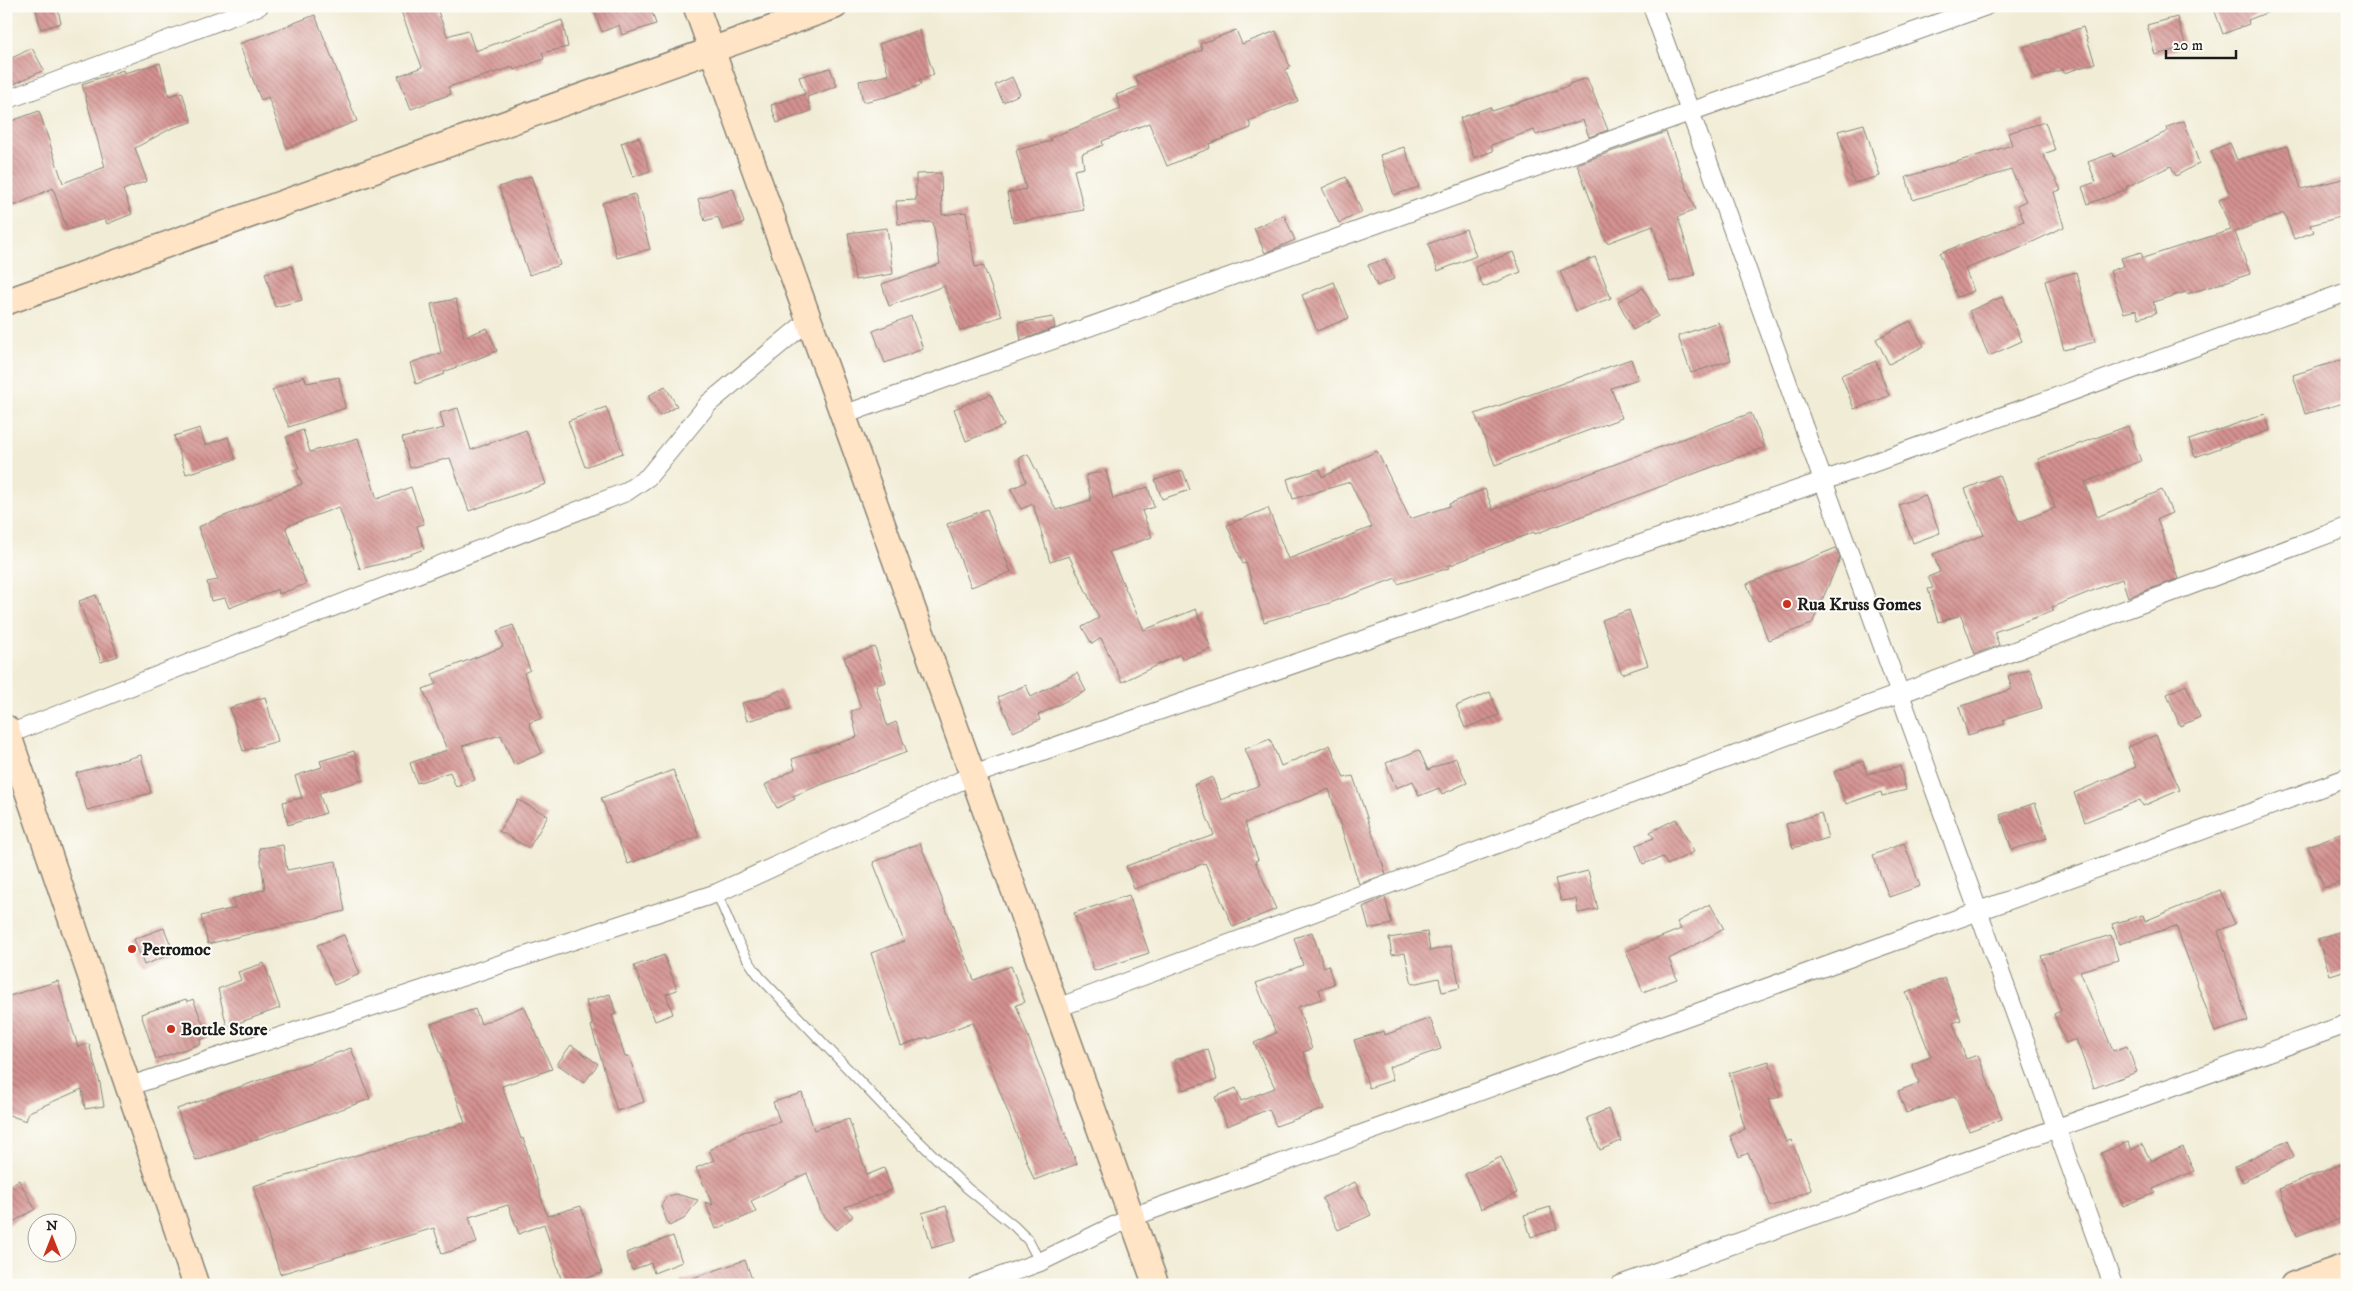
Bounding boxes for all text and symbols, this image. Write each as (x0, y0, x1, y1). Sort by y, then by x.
scale bar (2166, 28, 2236, 60)
text: 20 m (2173, 36, 2203, 55)
place label: Rua Kruss Gomes (1797, 594, 1921, 616)
marker: Rua Kruss Gomes (1781, 598, 1793, 610)
place label: Petromoc (142, 939, 211, 961)
marker: Petromoc (126, 943, 138, 955)
place label: Bottle Store (181, 1019, 268, 1041)
marker: Bottle Store (165, 1023, 177, 1035)
north arrow (28, 1214, 78, 1264)
text: N (46, 1217, 58, 1235)

